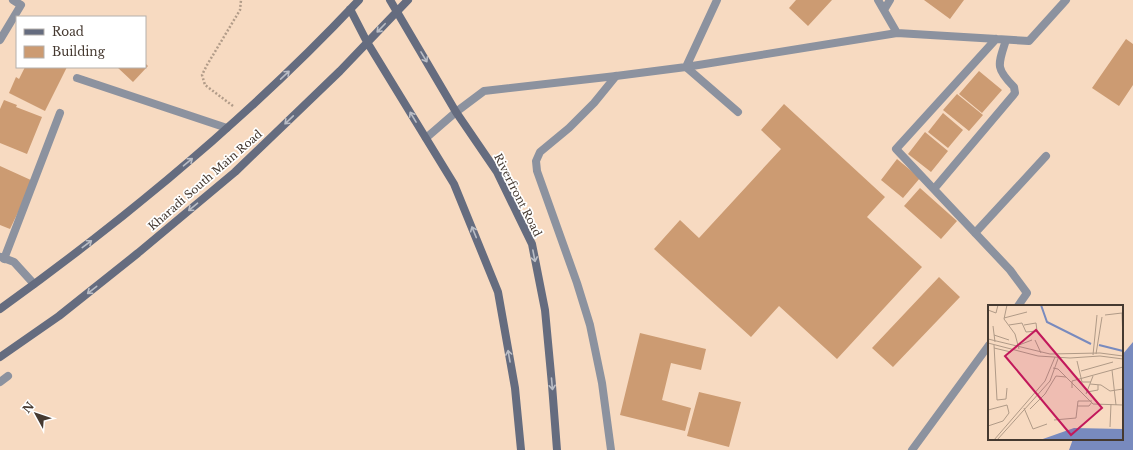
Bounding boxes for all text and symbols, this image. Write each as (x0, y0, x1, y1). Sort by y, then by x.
legend (16, 16, 146, 68)
one-way arrow (376, 23, 386, 33)
text: Road (52, 24, 84, 39)
text: Building (52, 44, 106, 59)
one-way arrow (420, 51, 428, 63)
one-way arrow (280, 70, 290, 80)
one-way arrow (408, 111, 416, 123)
one-way arrow (284, 115, 294, 125)
street label: Kharadi South Main Road (145, 126, 265, 233)
street label: Riverfront Road (491, 151, 545, 239)
one-way arrow (183, 157, 194, 166)
one-way arrow (187, 203, 198, 212)
one-way arrow (469, 226, 477, 238)
one-way arrow (82, 240, 93, 248)
one-way arrow (530, 249, 538, 262)
one-way arrow (87, 285, 98, 294)
inset map (988, 305, 1123, 440)
one-way arrow (505, 350, 513, 363)
one-way arrow (549, 377, 556, 390)
north arrow (16, 394, 56, 434)
text: N (20, 399, 37, 416)

